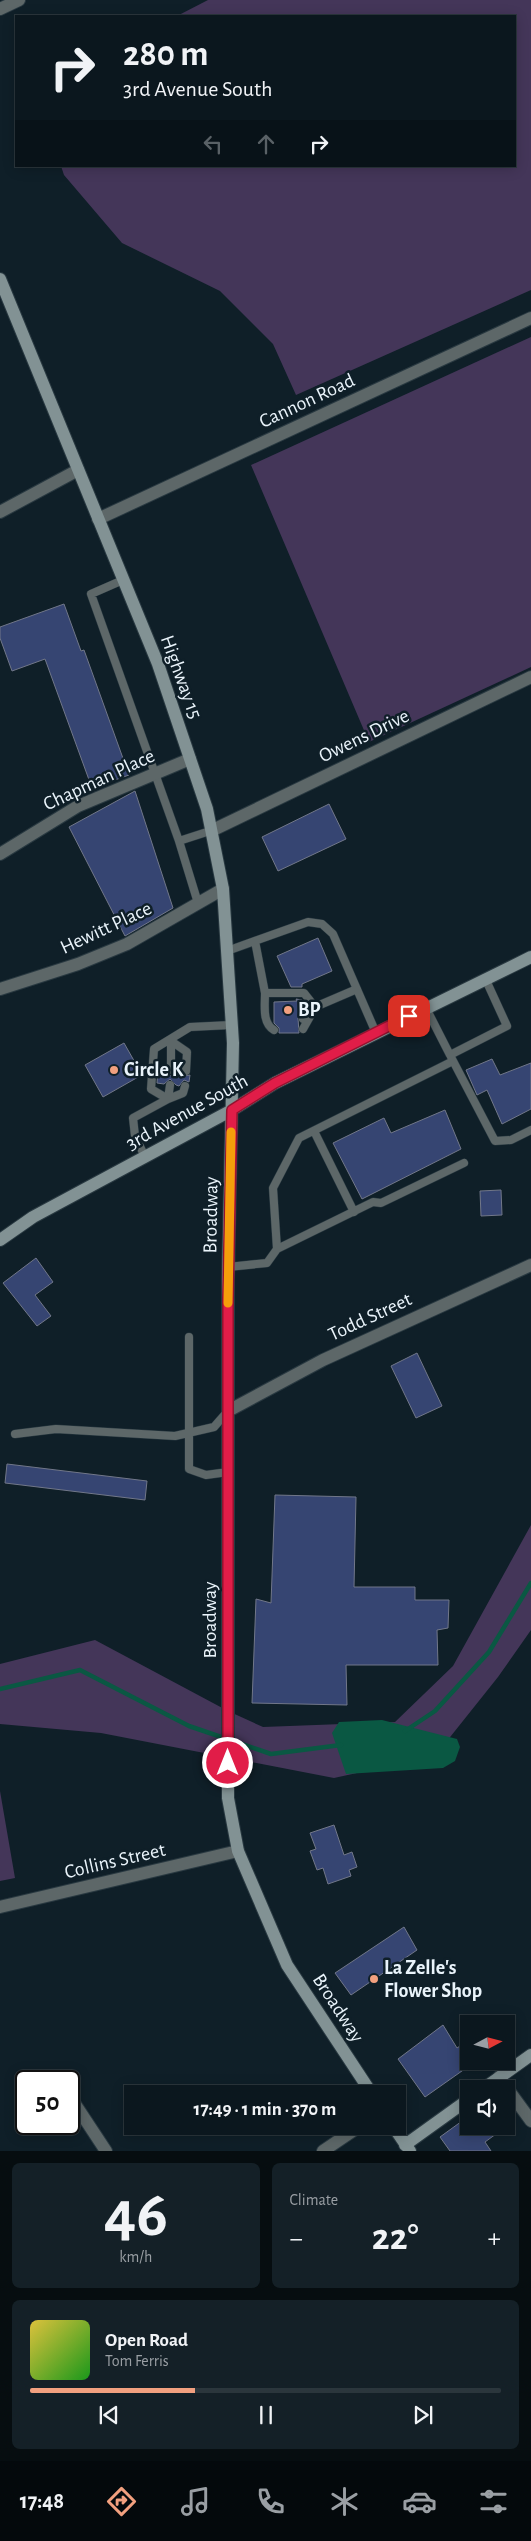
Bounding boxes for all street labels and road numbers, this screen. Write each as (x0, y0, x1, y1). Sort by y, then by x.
street label: Cannon Road (256, 370, 358, 432)
street label: Highway 15 (157, 632, 205, 722)
street label: Owens Drive (316, 706, 412, 766)
street label: Chapman Place (40, 746, 158, 814)
street label: Hewitt Place (57, 898, 155, 958)
street label: 3rd Avenue South (123, 1070, 251, 1154)
street label: Broadway (200, 1176, 222, 1254)
street label: Todd Street (325, 1289, 415, 1345)
street label: Broadway (200, 1581, 220, 1659)
street label: Collins Street (63, 1840, 168, 1882)
street label: Broadway (309, 1970, 368, 2046)

